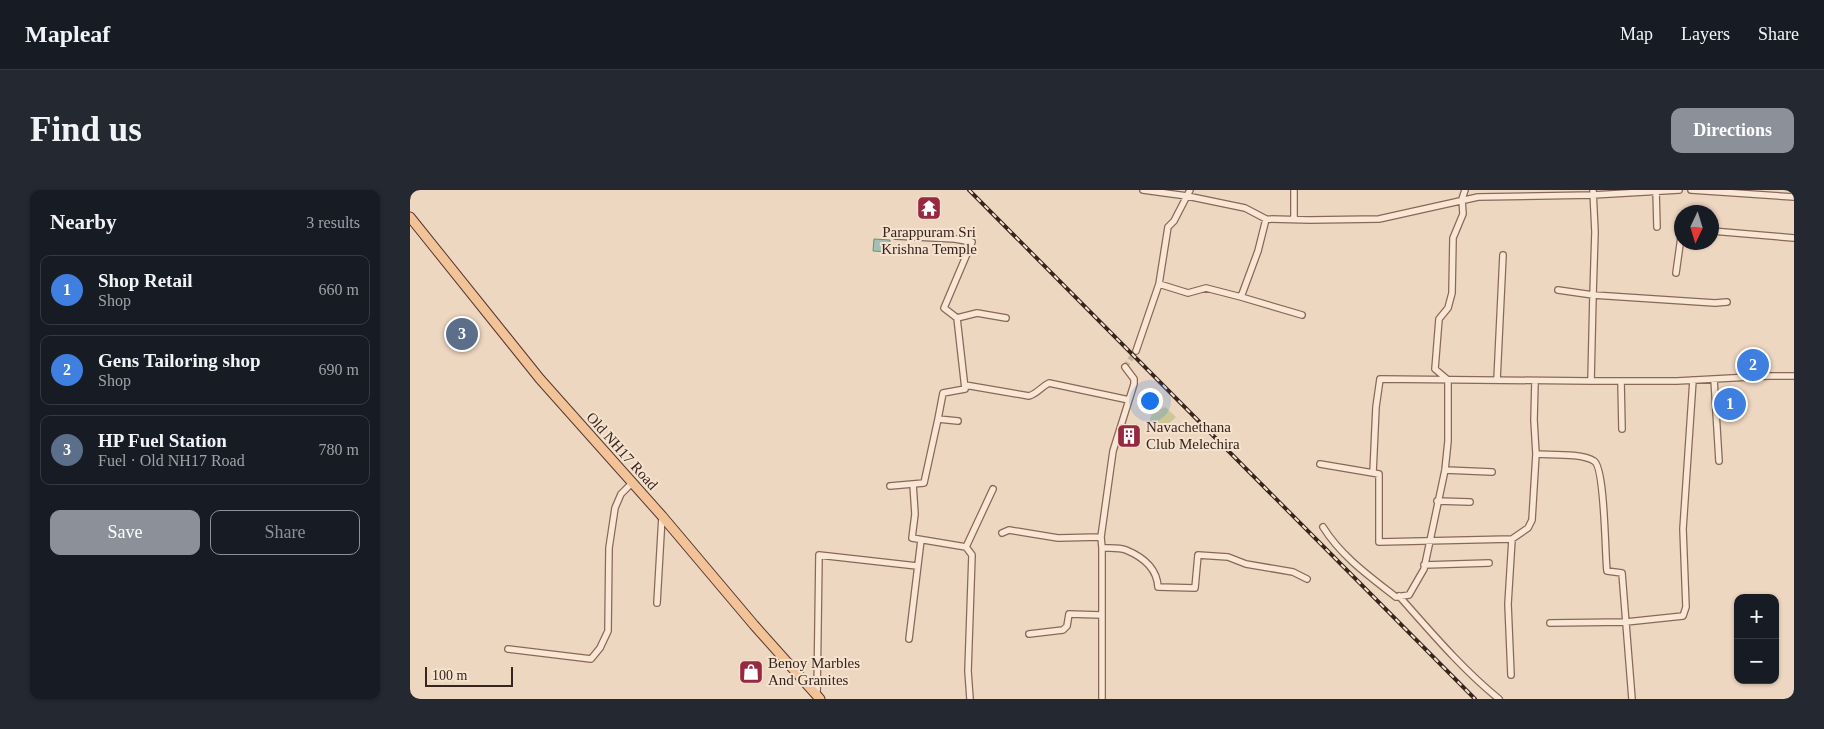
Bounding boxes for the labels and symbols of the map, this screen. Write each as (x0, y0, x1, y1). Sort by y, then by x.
temple icon: Parappuram Sri Krishna Temple (916, 195, 942, 221)
north arrow (1674, 205, 1719, 250)
place label: Parappuram Sri Krishna Temple (881, 224, 977, 257)
pin: 3 (446, 315, 478, 353)
pin: 2 (1737, 346, 1769, 384)
pin: 1 (1714, 385, 1746, 423)
your location (1137, 388, 1163, 414)
street label: Old NH17 Road (583, 409, 661, 493)
place label: Navachethana Club Melechira (1146, 419, 1240, 452)
building icon: Navachethana Club Melechira (1116, 423, 1142, 449)
place label: Benoy Marbles And Granites (768, 655, 860, 688)
shop icon: Benoy Marbles And Granites (738, 659, 764, 685)
scale bar (425, 664, 512, 687)

